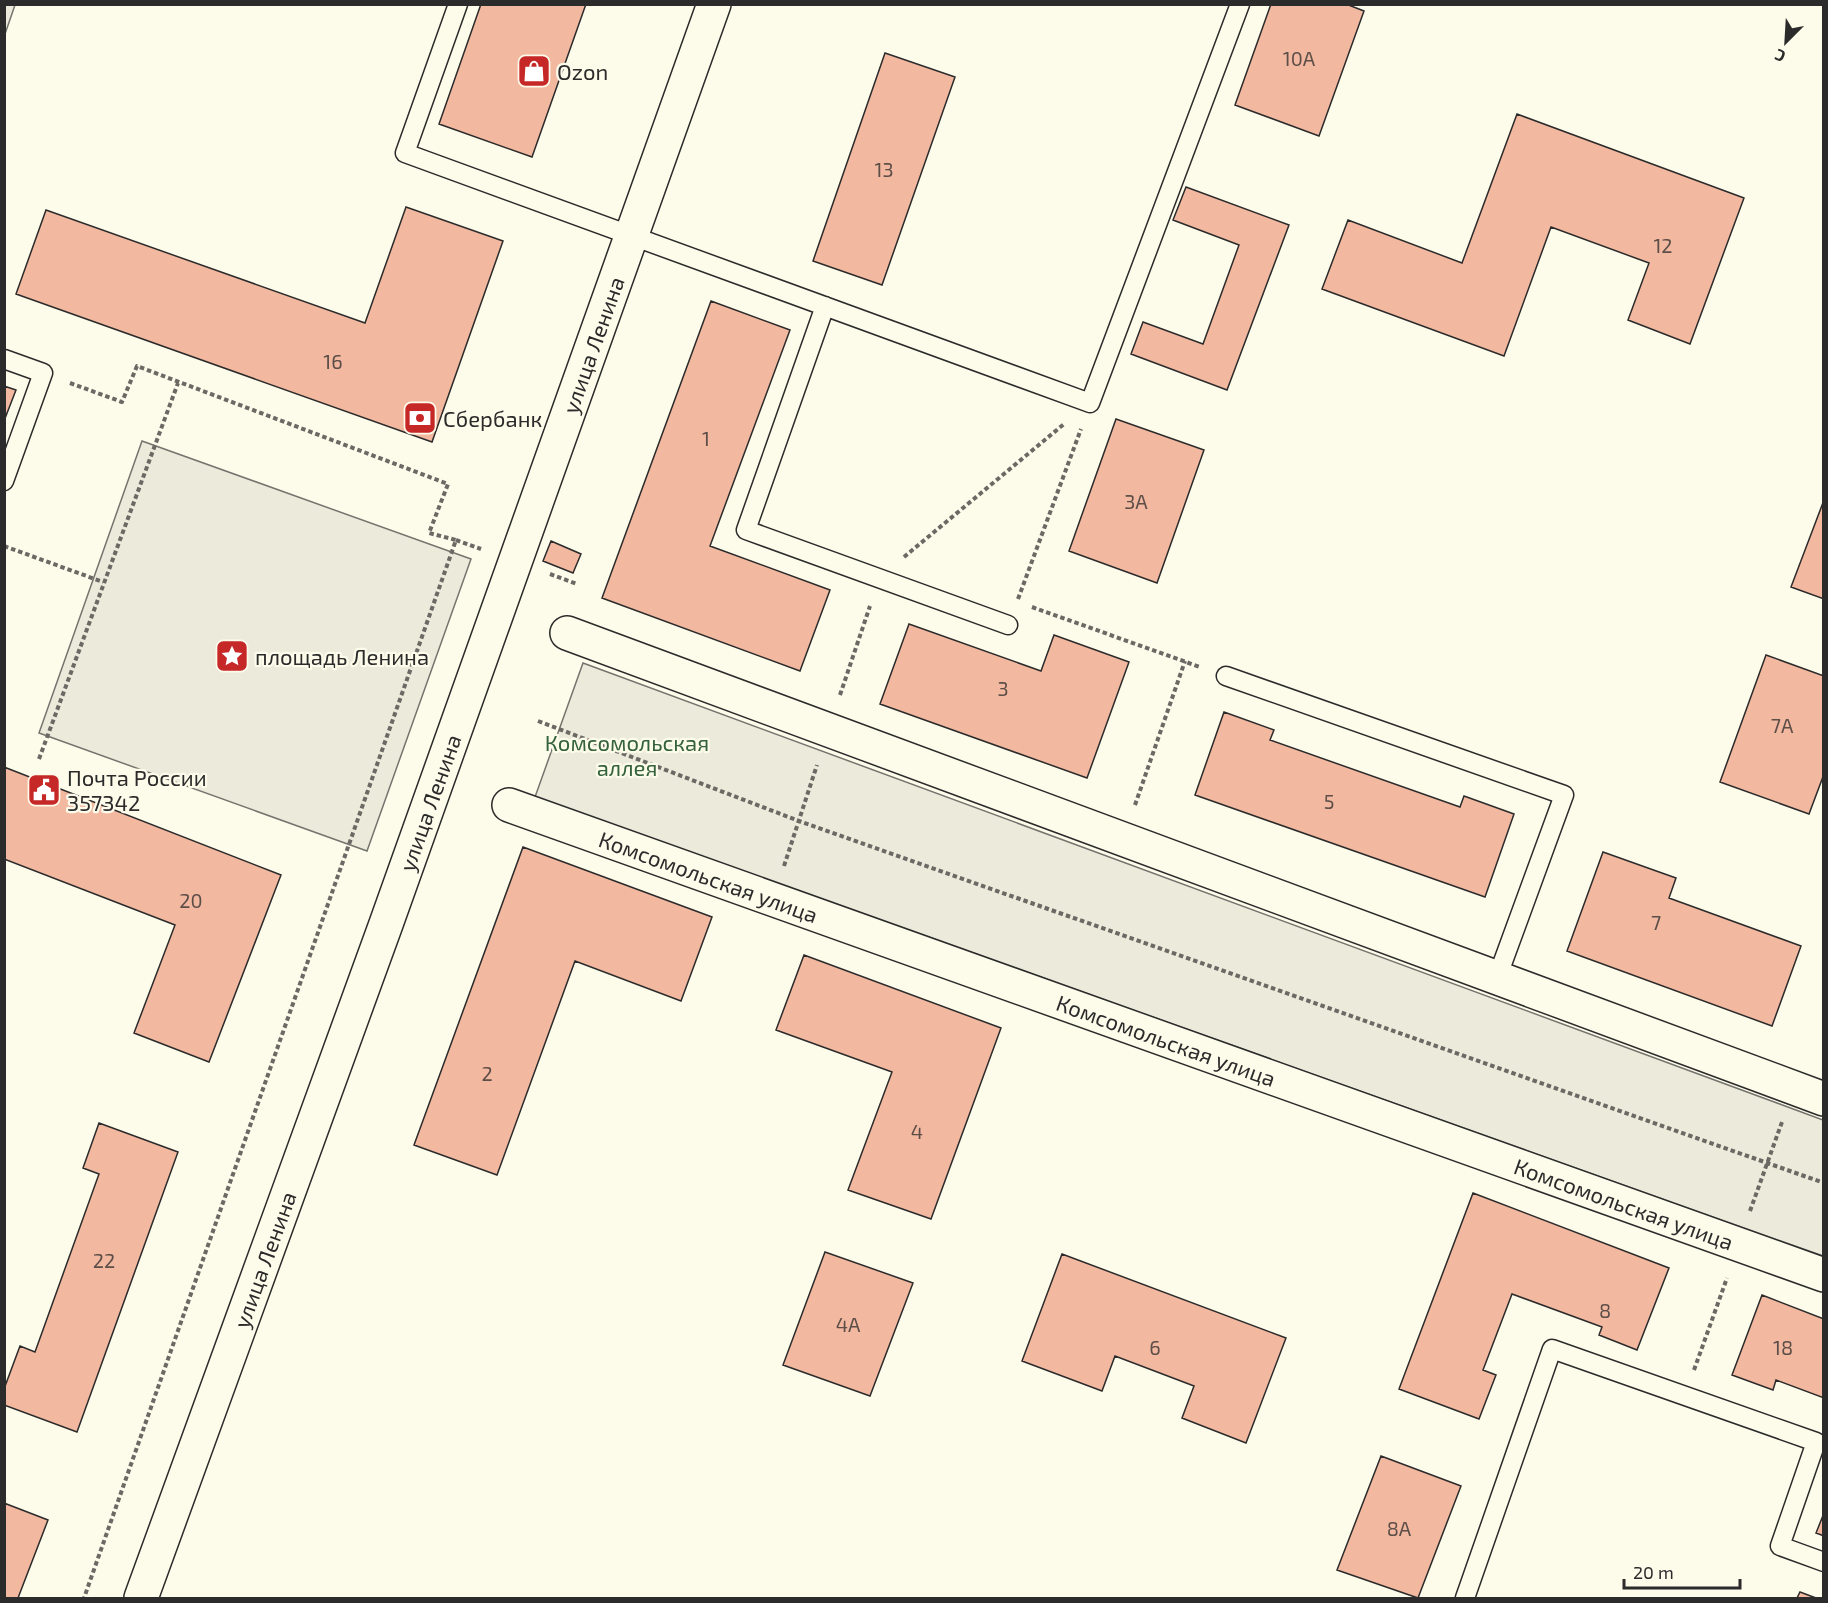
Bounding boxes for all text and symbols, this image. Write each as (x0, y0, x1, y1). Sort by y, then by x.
north arrow (1756, 12, 1816, 72)
house number: 10А (1283, 46, 1316, 70)
text: С (1772, 46, 1788, 67)
shop icon: Ozon (516, 53, 552, 89)
place label: Ozon (557, 58, 608, 84)
house number: 13 (874, 157, 894, 181)
house number: 12 (1653, 233, 1673, 257)
street label: улица Ленина (556, 273, 629, 417)
house number: 16 (323, 349, 343, 373)
bank icon: Сбербанк (402, 400, 438, 436)
place label: Сбербанк (443, 405, 542, 431)
house number: 1 (702, 426, 710, 450)
house number: 3А (1124, 489, 1148, 513)
place icon: площадь Ленина (214, 638, 250, 674)
place label: площадь Ленина (255, 643, 429, 669)
house number: 3 (997, 676, 1009, 700)
house number: 7А (1771, 713, 1794, 737)
park label: Комсомольская аллея (545, 729, 709, 780)
street label: улица Ленина (393, 731, 466, 875)
place label: Почта России 357342 (67, 764, 207, 815)
public building icon: Почта России 357342 (26, 772, 62, 808)
house number: 5 (1324, 789, 1334, 813)
street label: Комсомольская улица (596, 825, 822, 927)
house number: 20 (179, 888, 203, 912)
house number: 7 (1651, 910, 1661, 934)
street label: Комсомольская улица (1053, 989, 1279, 1091)
house number: 2 (481, 1061, 493, 1085)
house number: 4 (911, 1119, 923, 1143)
street label: Комсомольская улица (1511, 1152, 1737, 1255)
street label: улица Ленина (227, 1188, 301, 1332)
house number: 22 (93, 1248, 115, 1272)
house number: 8 (1599, 1298, 1611, 1322)
house number: 4А (836, 1312, 861, 1336)
house number: 6 (1149, 1335, 1161, 1359)
house number: 18 (1773, 1335, 1793, 1359)
house number: 8А (1387, 1516, 1412, 1540)
scale bar (1624, 1552, 1740, 1590)
text: 20 m (1633, 1561, 1674, 1583)

